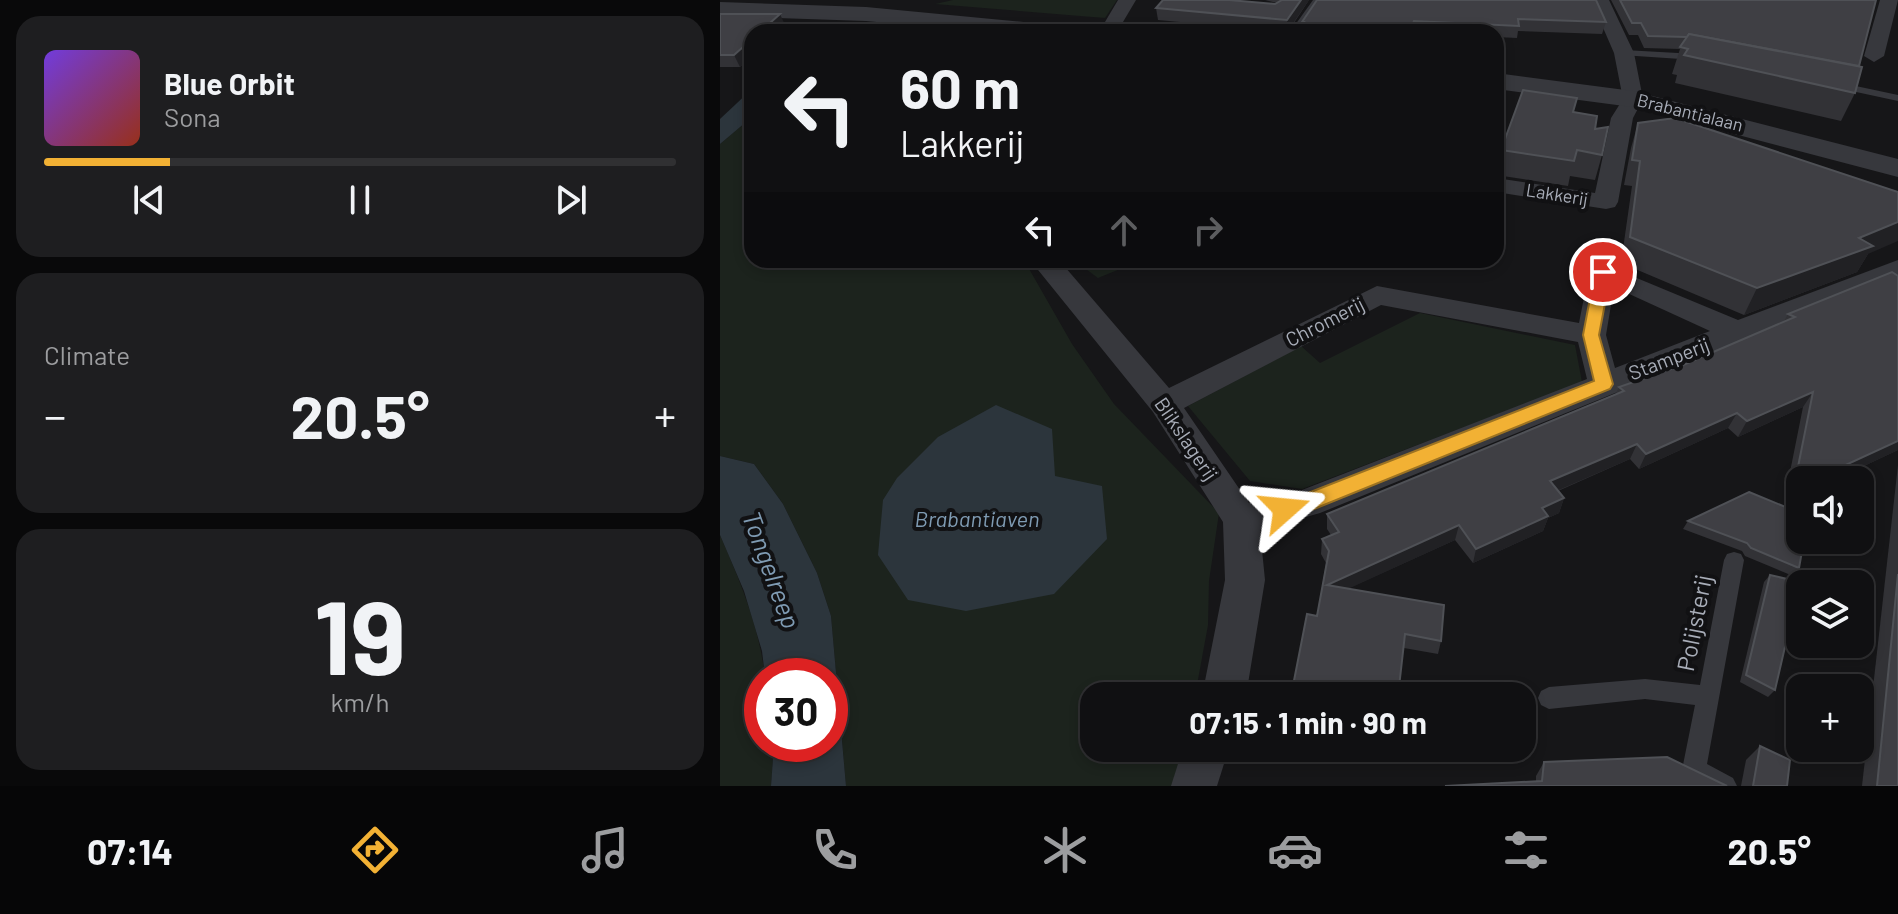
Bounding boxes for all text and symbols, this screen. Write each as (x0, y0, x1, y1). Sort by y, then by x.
text: 60 m (900, 53, 1020, 120)
icon: left (768, 56, 872, 160)
text: Blue Orbit (164, 65, 295, 101)
street label: Brabantialaan (1635, 88, 1745, 136)
text: Sona (164, 101, 221, 132)
text: Lakkerij (900, 121, 1025, 164)
icon: previous (127, 178, 171, 222)
icon: pause (338, 178, 382, 222)
icon: next (549, 178, 593, 222)
street label: Lakkerij (1525, 178, 1590, 210)
icon: left (1018, 208, 1062, 252)
icon: ahead (1102, 208, 1146, 252)
icon: right (1186, 208, 1230, 252)
pin (1569, 238, 1637, 306)
icon: arrive (1581, 250, 1625, 294)
street label: Chromerij (1281, 291, 1368, 351)
street label: Stamperij (1625, 332, 1712, 384)
text: Climate (44, 339, 130, 370)
text: 20.5° (291, 379, 429, 451)
text: − (44, 388, 66, 441)
text: + (654, 388, 676, 441)
street label: Blikslagerij (1150, 392, 1223, 485)
map controls (1786, 466, 1874, 762)
button: sound (1786, 466, 1874, 554)
position arrow (1243, 467, 1327, 551)
water label: Brabantiaven (915, 505, 1039, 531)
water label: Tongelreep (737, 507, 808, 632)
button: layers (1786, 570, 1874, 658)
text: 19 (314, 571, 406, 696)
street label: Polijsterij (1670, 572, 1717, 673)
speed limit sign: 30 (744, 658, 848, 762)
button: + (1786, 674, 1874, 762)
text: km/h (331, 686, 389, 717)
text: 07:15 · 1 min · 90 m (1189, 704, 1427, 740)
icon: directions (347, 822, 403, 878)
icon: music (577, 822, 633, 878)
icon: phone (807, 822, 863, 878)
icon: climate (1037, 822, 1093, 878)
icon: car (1267, 822, 1323, 878)
icon: filters (1498, 822, 1554, 878)
text: 07:14 (87, 829, 173, 872)
text: 20.5° (1728, 829, 1811, 872)

